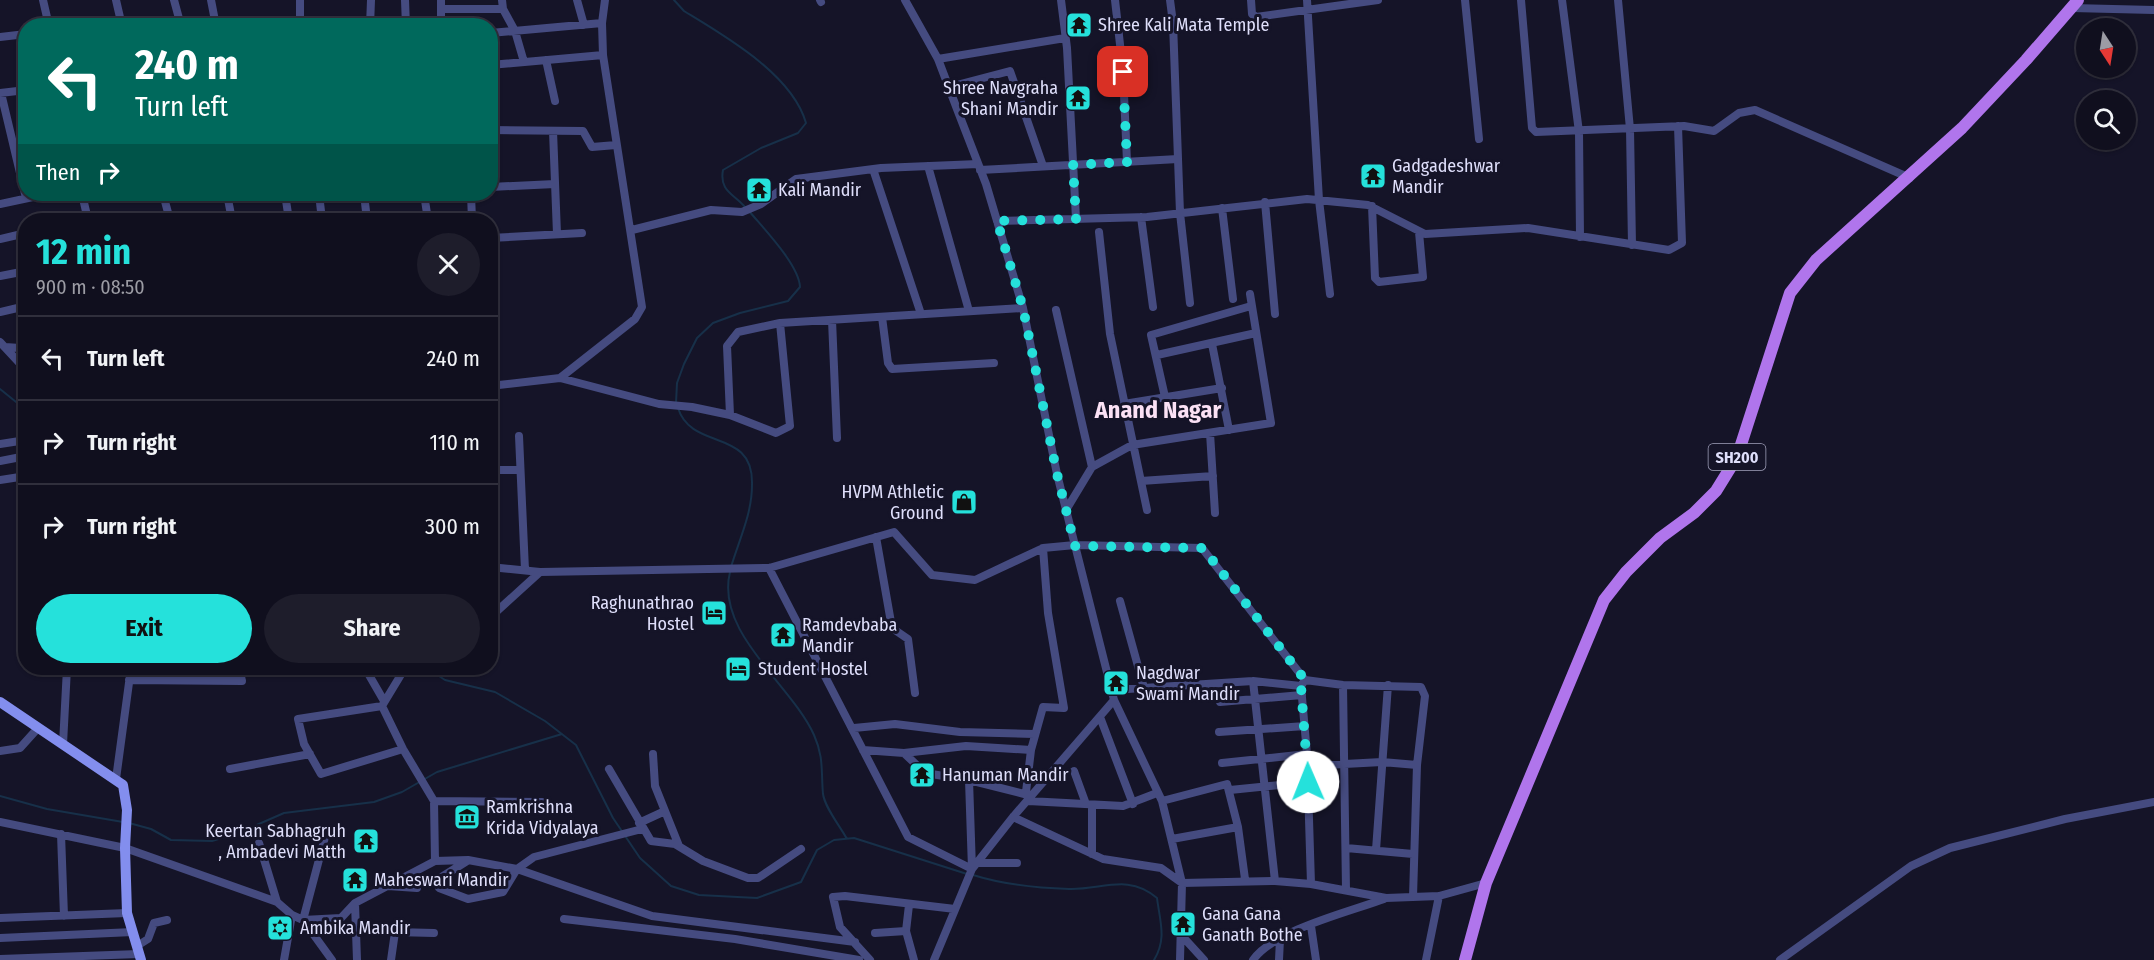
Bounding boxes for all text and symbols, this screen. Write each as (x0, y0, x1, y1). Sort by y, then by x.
temple icon: Shree Kali Mata Temple (1064, 10, 1094, 40)
place label: Shree Kali Mata Temple (1098, 14, 1270, 36)
north arrow (2076, 18, 2136, 78)
map controls (2076, 18, 2136, 150)
text: 240 m (135, 40, 239, 90)
icon: left (36, 42, 114, 120)
pin (1097, 46, 1148, 97)
icon: arrive (1106, 55, 1139, 88)
place label: Shree Navgraha Shani Mandir (943, 77, 1059, 120)
temple icon: Shree Navgraha Shani Mandir (1063, 83, 1093, 113)
button: search (2076, 90, 2136, 150)
text: Turn left (135, 91, 228, 123)
place label: Gadgadeshwar Mandir (1392, 155, 1501, 198)
icon: right (92, 156, 125, 189)
text: Then (36, 159, 80, 186)
temple icon: Gadgadeshwar Mandir (1358, 161, 1388, 191)
temple icon: Kali Mandir (744, 175, 774, 205)
place label: Kali Mandir (778, 179, 862, 201)
text: 12 min (36, 230, 131, 274)
button: close (417, 233, 480, 296)
text: 900 m · 08:50 (36, 275, 145, 299)
icon: left (36, 342, 69, 375)
text: Turn left (87, 345, 165, 372)
text: 240 m (427, 345, 480, 372)
district label: Anand Nagar (1094, 396, 1221, 424)
icon: right (36, 426, 69, 459)
text: Turn right (87, 429, 176, 456)
text: 110 m (430, 429, 480, 456)
road number: SH200 (1708, 444, 1766, 470)
place label: HVPM Athletic Ground (842, 481, 944, 524)
shop icon: HVPM Athletic Ground (949, 487, 979, 517)
icon: right (36, 510, 69, 543)
text: Turn right (87, 513, 176, 540)
text: 300 m (425, 513, 480, 540)
place label: Raghunathrao Hostel (591, 592, 694, 635)
button: Exit (36, 594, 252, 663)
button: Share (264, 594, 480, 663)
hotel icon: Raghunathrao Hostel (699, 598, 729, 628)
place label: Ramdevbaba Mandir (802, 614, 897, 657)
temple icon: Ramdevbaba Mandir (768, 620, 798, 650)
hotel icon: Student Hostel (723, 654, 753, 684)
place label: Student Hostel (758, 658, 868, 680)
place label: Nagdwar Swami Mandir (1136, 662, 1240, 705)
temple icon: Nagdwar Swami Mandir (1101, 668, 1131, 698)
position arrow (1276, 750, 1340, 814)
temple icon: Hanuman Mandir (907, 760, 937, 790)
place label: Hanuman Mandir (942, 764, 1069, 786)
place label: Ramkrishna Krida Vidyalaya (486, 796, 599, 839)
museum icon: Ramkrishna Krida Vidyalaya (452, 802, 482, 832)
place label: Keertan Sabhagruh , Ambadevi Matth (205, 820, 346, 863)
temple icon: Keertan Sabhagruh , Ambadevi Matth (351, 826, 381, 856)
temple icon: Maheswari Mandir (340, 865, 370, 895)
place label: Maheswari Mandir (374, 869, 509, 891)
place label: Gana Gana Ganath Bothe (1202, 903, 1303, 946)
temple icon: Gana Gana Ganath Bothe (1168, 909, 1198, 939)
synagogue icon: Ambika Mandir (265, 913, 295, 943)
place label: Ambika Mandir (300, 917, 411, 939)

